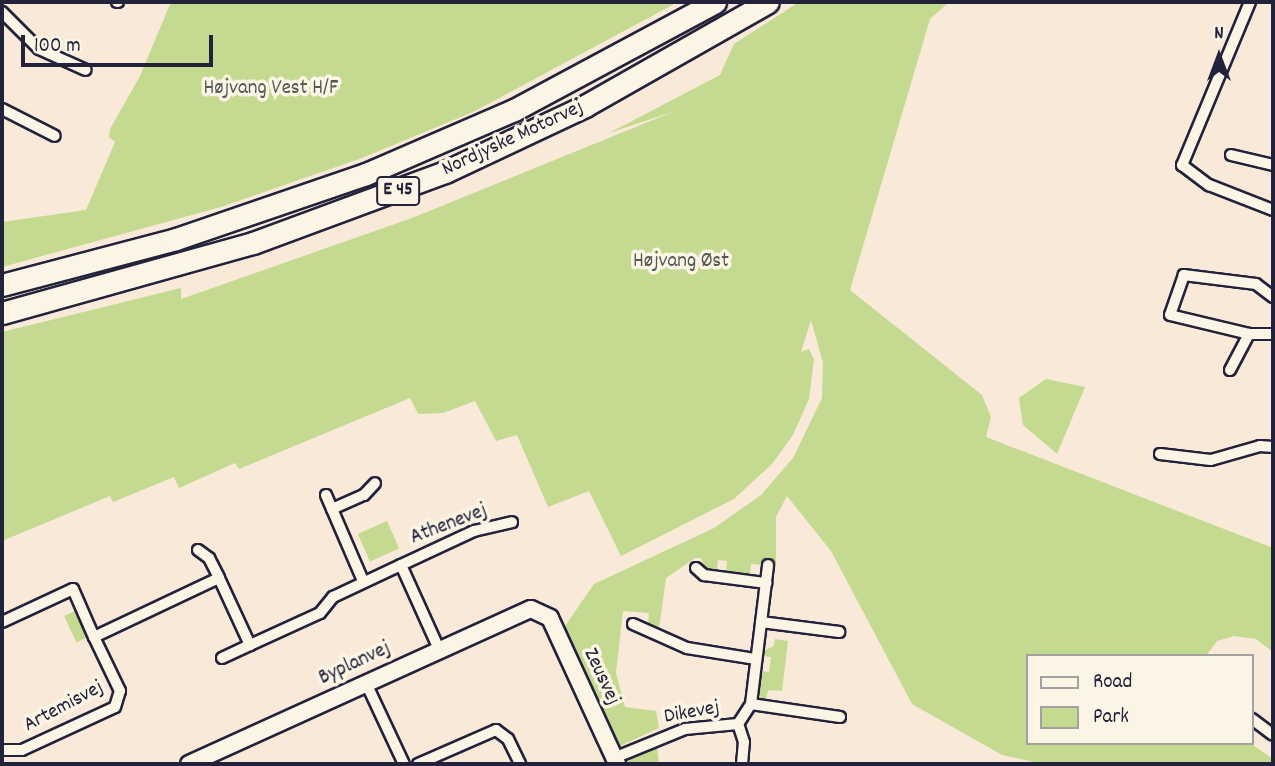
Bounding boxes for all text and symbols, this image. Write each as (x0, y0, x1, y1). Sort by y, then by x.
scale bar (24, 21, 217, 65)
north arrow (1184, 21, 1254, 91)
text: N (1214, 21, 1224, 48)
text: 100 m (34, 32, 81, 62)
park label: Højvang Vest H/F (204, 76, 338, 102)
street label: Nordjyske Motorvej (438, 95, 588, 183)
road number: E 45 (375, 176, 421, 206)
park label: Højvang Øst (633, 249, 729, 275)
street label: Athenevej (407, 499, 491, 551)
street label: Byplanvej (315, 636, 395, 692)
street label: Zeusvej (577, 645, 625, 709)
legend (1026, 654, 1254, 745)
text: Road (1093, 668, 1132, 698)
street label: Artemisvej (20, 675, 108, 739)
street label: Dikevej (662, 696, 722, 730)
text: Park (1093, 703, 1129, 733)

